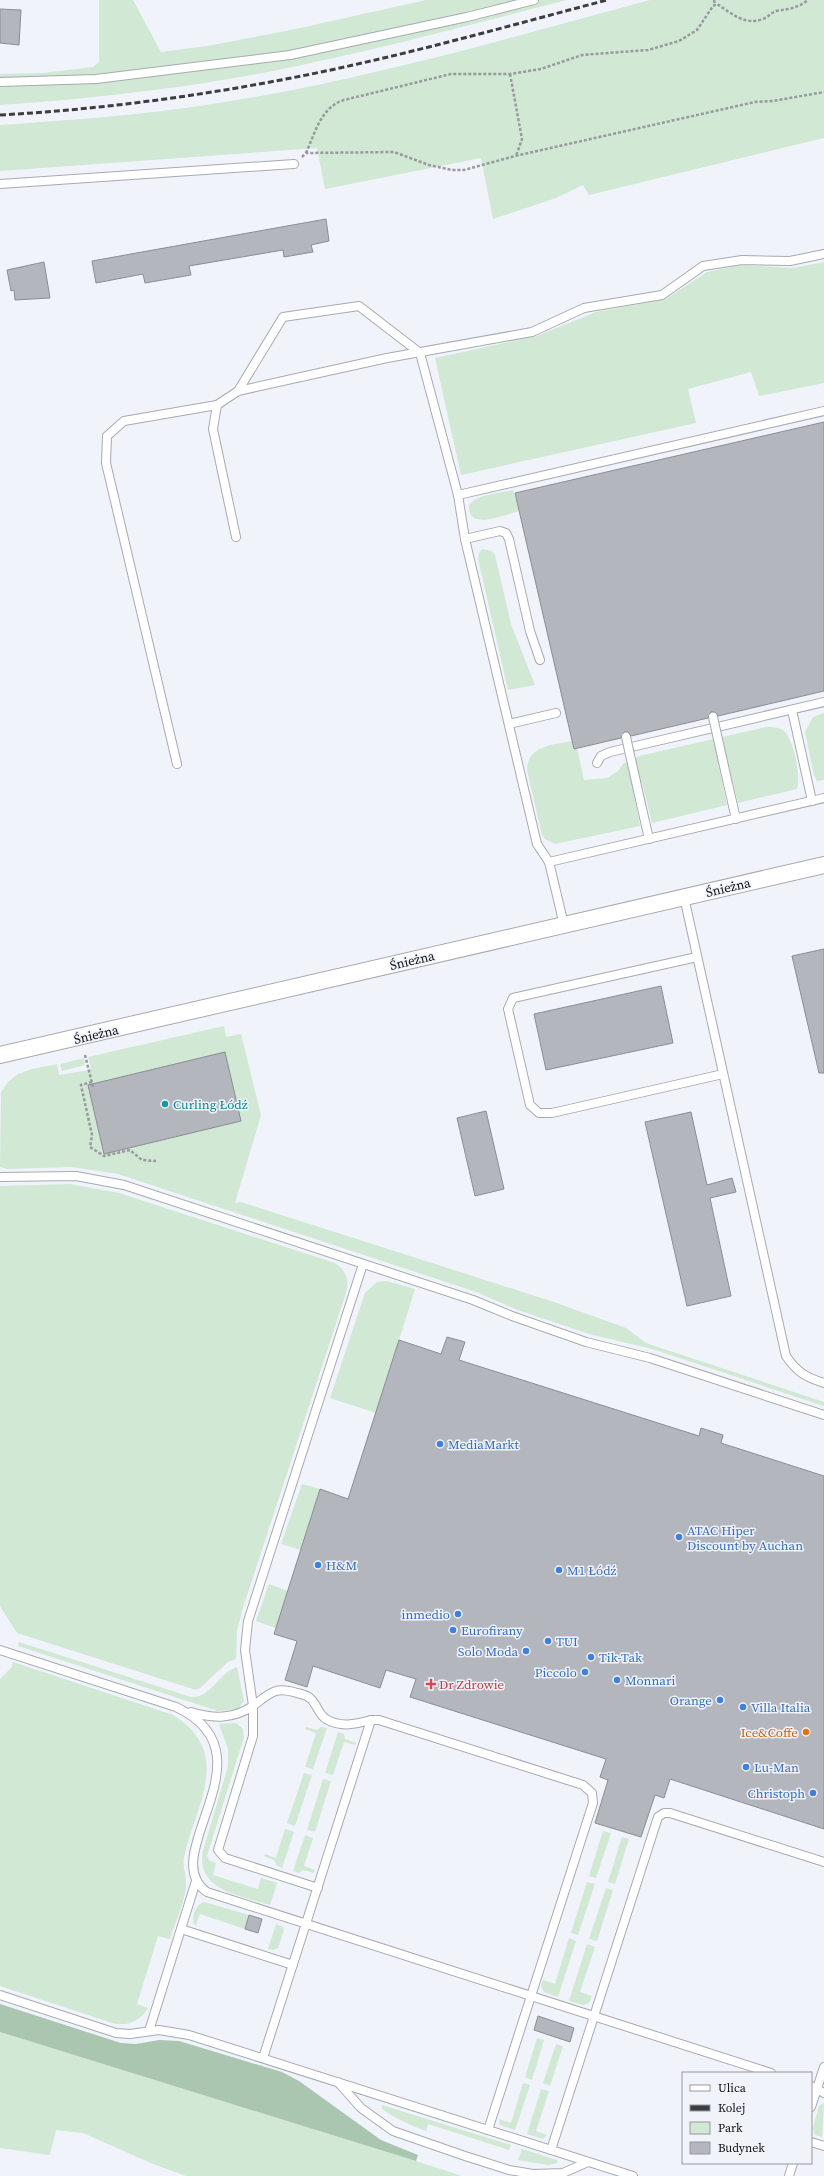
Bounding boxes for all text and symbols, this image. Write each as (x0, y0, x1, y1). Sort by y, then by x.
street label: Śnieżna (704, 874, 753, 901)
street label: Śnieżna (388, 947, 437, 974)
street label: Śnieżna (72, 1021, 121, 1048)
place label: Curling Łódź (173, 1096, 248, 1113)
marker: Curling Łódź (160, 1099, 170, 1109)
place label: MediaMarkt (448, 1436, 519, 1453)
marker: MediaMarkt (435, 1439, 445, 1449)
place label: ATAC Hiper Discount by Auchan (687, 1522, 803, 1554)
marker: ATAC Hiper Discount by Auchan (674, 1532, 684, 1542)
place label: H&M (326, 1557, 358, 1574)
marker: H&M (313, 1560, 323, 1570)
place label: M1 Łódź (567, 1562, 617, 1579)
marker: M1 Łódź (554, 1565, 564, 1575)
place label: inmedio (402, 1606, 450, 1623)
marker: inmedio (453, 1609, 463, 1619)
place label: Eurofirany (461, 1622, 523, 1639)
marker: Eurofirany (448, 1625, 458, 1635)
place label: TUI (556, 1633, 578, 1650)
marker: TUI (543, 1636, 553, 1646)
place label: Solo Moda (458, 1643, 518, 1660)
marker: Solo Moda (521, 1646, 531, 1656)
place label: Tik-Tak (599, 1649, 643, 1666)
marker: Tik-Tak (586, 1652, 596, 1662)
place label: Piccolo (535, 1664, 577, 1681)
marker: Piccolo (580, 1667, 590, 1677)
place label: Monnari (625, 1672, 675, 1689)
marker: Monnari (612, 1675, 622, 1685)
place label: Dr Zdrowie (439, 1676, 505, 1693)
marker: Dr Zdrowie (426, 1679, 436, 1689)
place label: Orange (670, 1692, 712, 1709)
marker: Orange (715, 1695, 725, 1705)
place label: Villa Italia (751, 1699, 811, 1716)
marker: Villa Italia (738, 1702, 748, 1712)
place label: Ice&Coffe (741, 1724, 798, 1741)
marker: Ice&Coffe (801, 1727, 811, 1737)
place label: Lu-Man (754, 1759, 799, 1776)
marker: Lu-Man (741, 1762, 751, 1772)
place label: Christoph (747, 1785, 805, 1802)
marker: Christoph (808, 1788, 818, 1798)
legend (682, 2072, 812, 2164)
text: Ulica (718, 2080, 747, 2096)
text: Kolej (718, 2100, 745, 2116)
text: Park (718, 2120, 743, 2136)
text: Budynek (718, 2140, 765, 2156)

